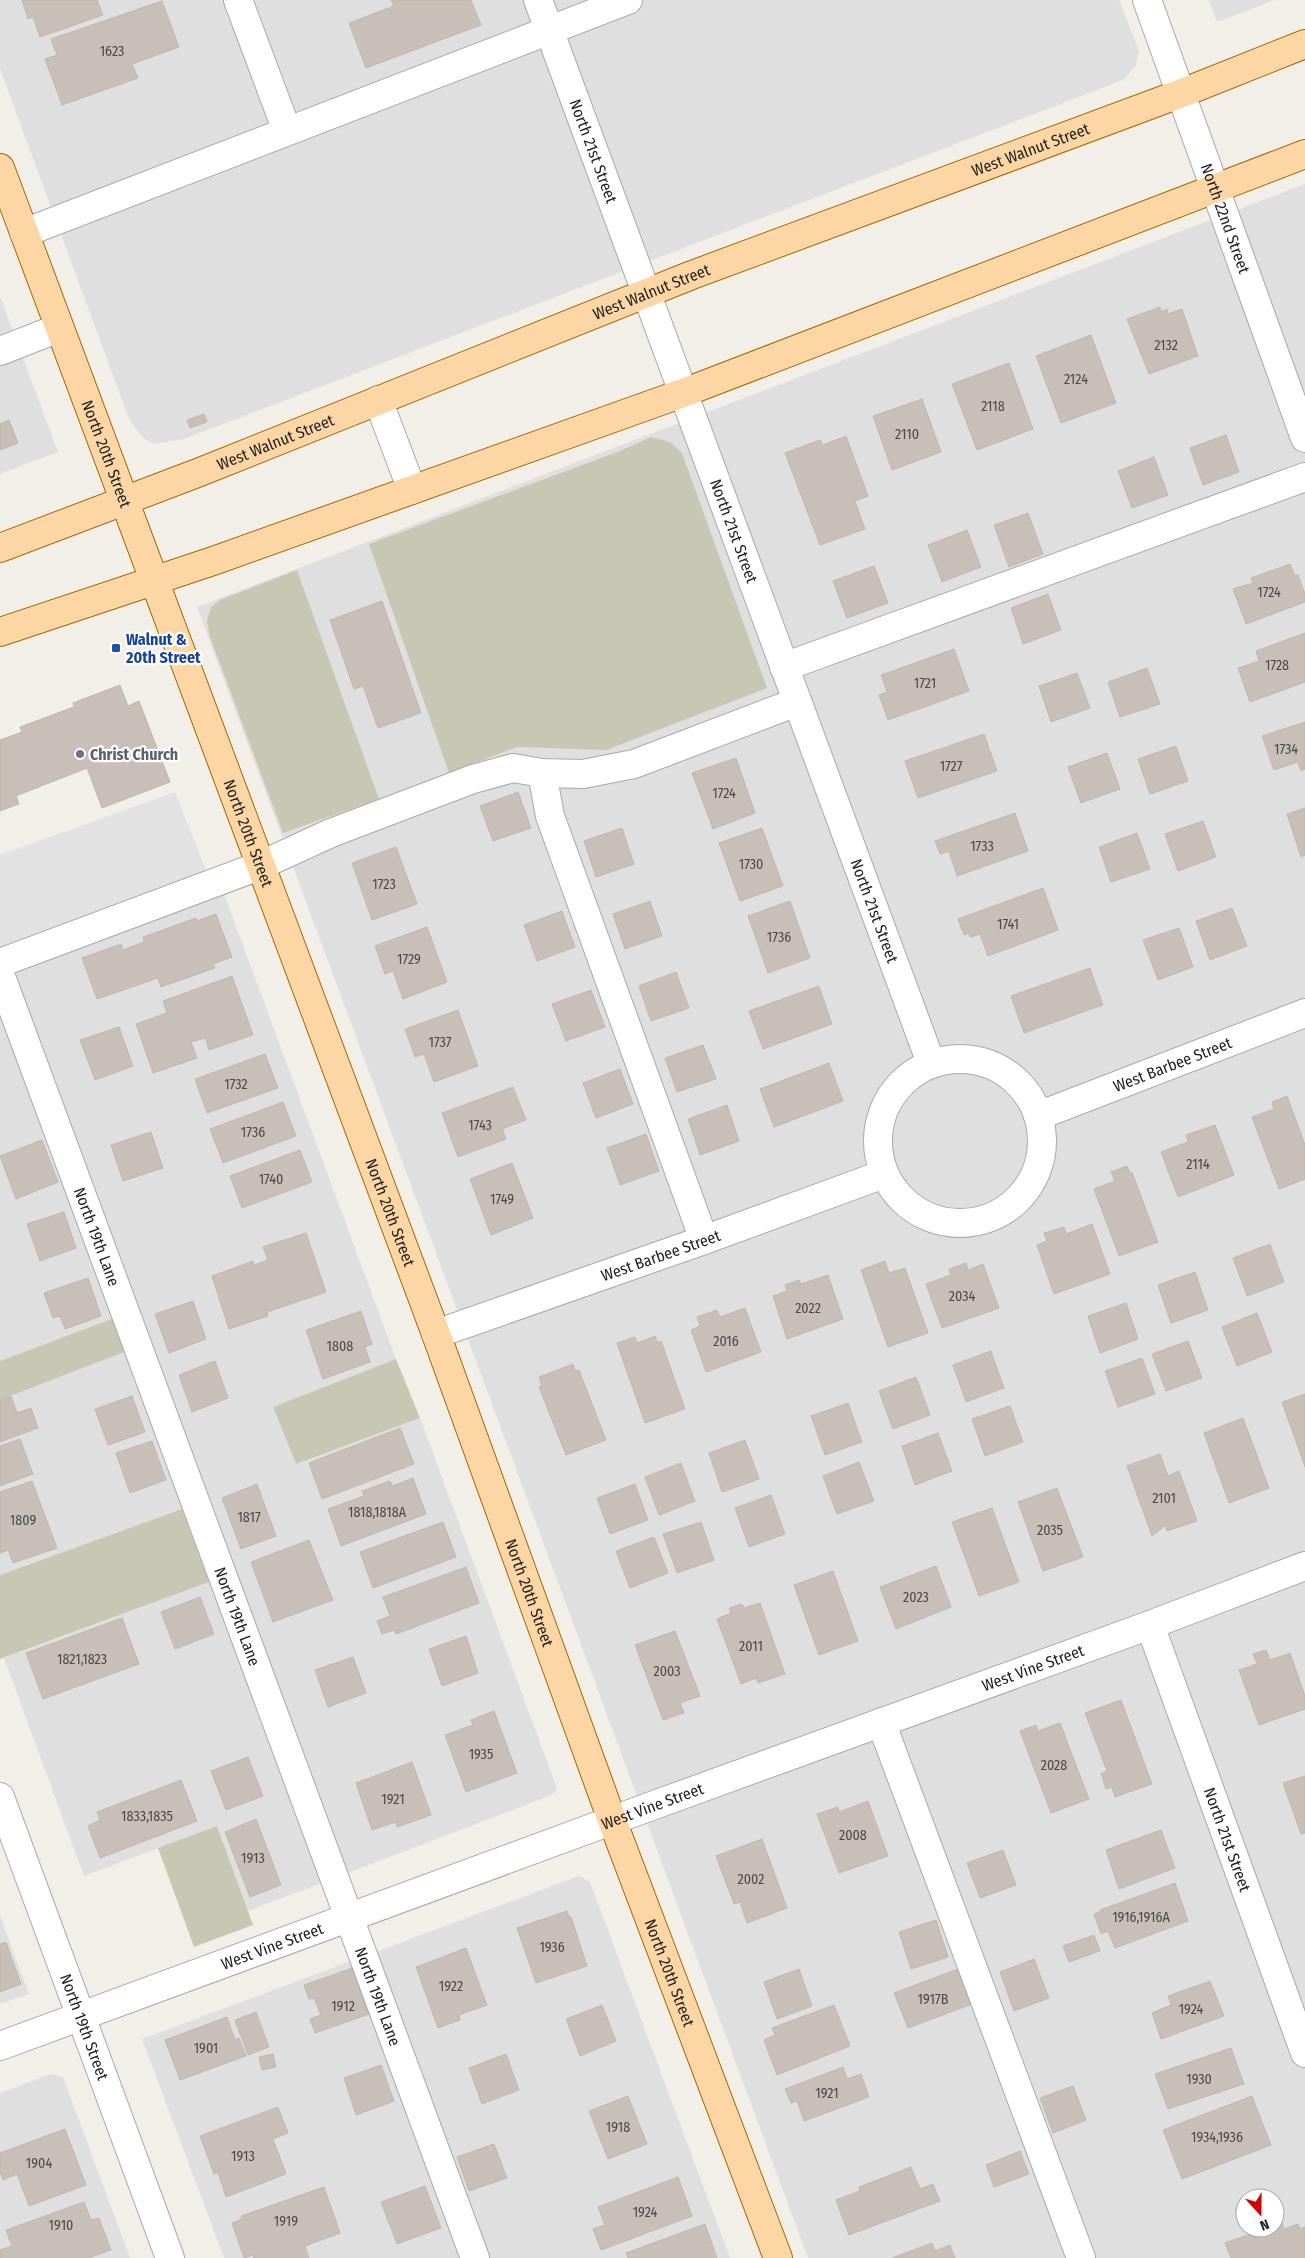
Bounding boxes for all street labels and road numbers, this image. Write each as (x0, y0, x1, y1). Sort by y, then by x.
street label: North 21st Street (566, 96, 622, 206)
street label: West Walnut Street (969, 118, 1093, 180)
street label: North 22nd Street (1197, 161, 1255, 276)
street label: West Walnut Street (590, 260, 713, 323)
street label: North 20th Street (78, 397, 136, 511)
street label: West Walnut Street (214, 410, 337, 474)
street label: North 21st Street (706, 476, 762, 586)
street label: North 20th Street (220, 777, 278, 890)
street label: North 21st Street (847, 856, 903, 966)
street label: West Barbee Street (1111, 1032, 1235, 1096)
street label: North 20th Street (362, 1156, 420, 1270)
street label: North 19th Lane (70, 1185, 124, 1289)
street label: West Barbee Street (598, 1225, 724, 1285)
street label: North 20th Street (501, 1536, 558, 1650)
street label: North 19th Lane (211, 1564, 265, 1669)
street label: West Vine Street (979, 1640, 1087, 1695)
street label: West Vine Street (599, 1778, 707, 1833)
street label: North 21st Street (1200, 1785, 1255, 1895)
street label: North 20th Street (641, 1916, 699, 2030)
street label: West Vine Street (219, 1918, 326, 1973)
street label: North 19th Lane (351, 1944, 405, 2048)
street label: North 19th Street (56, 1971, 113, 2083)

